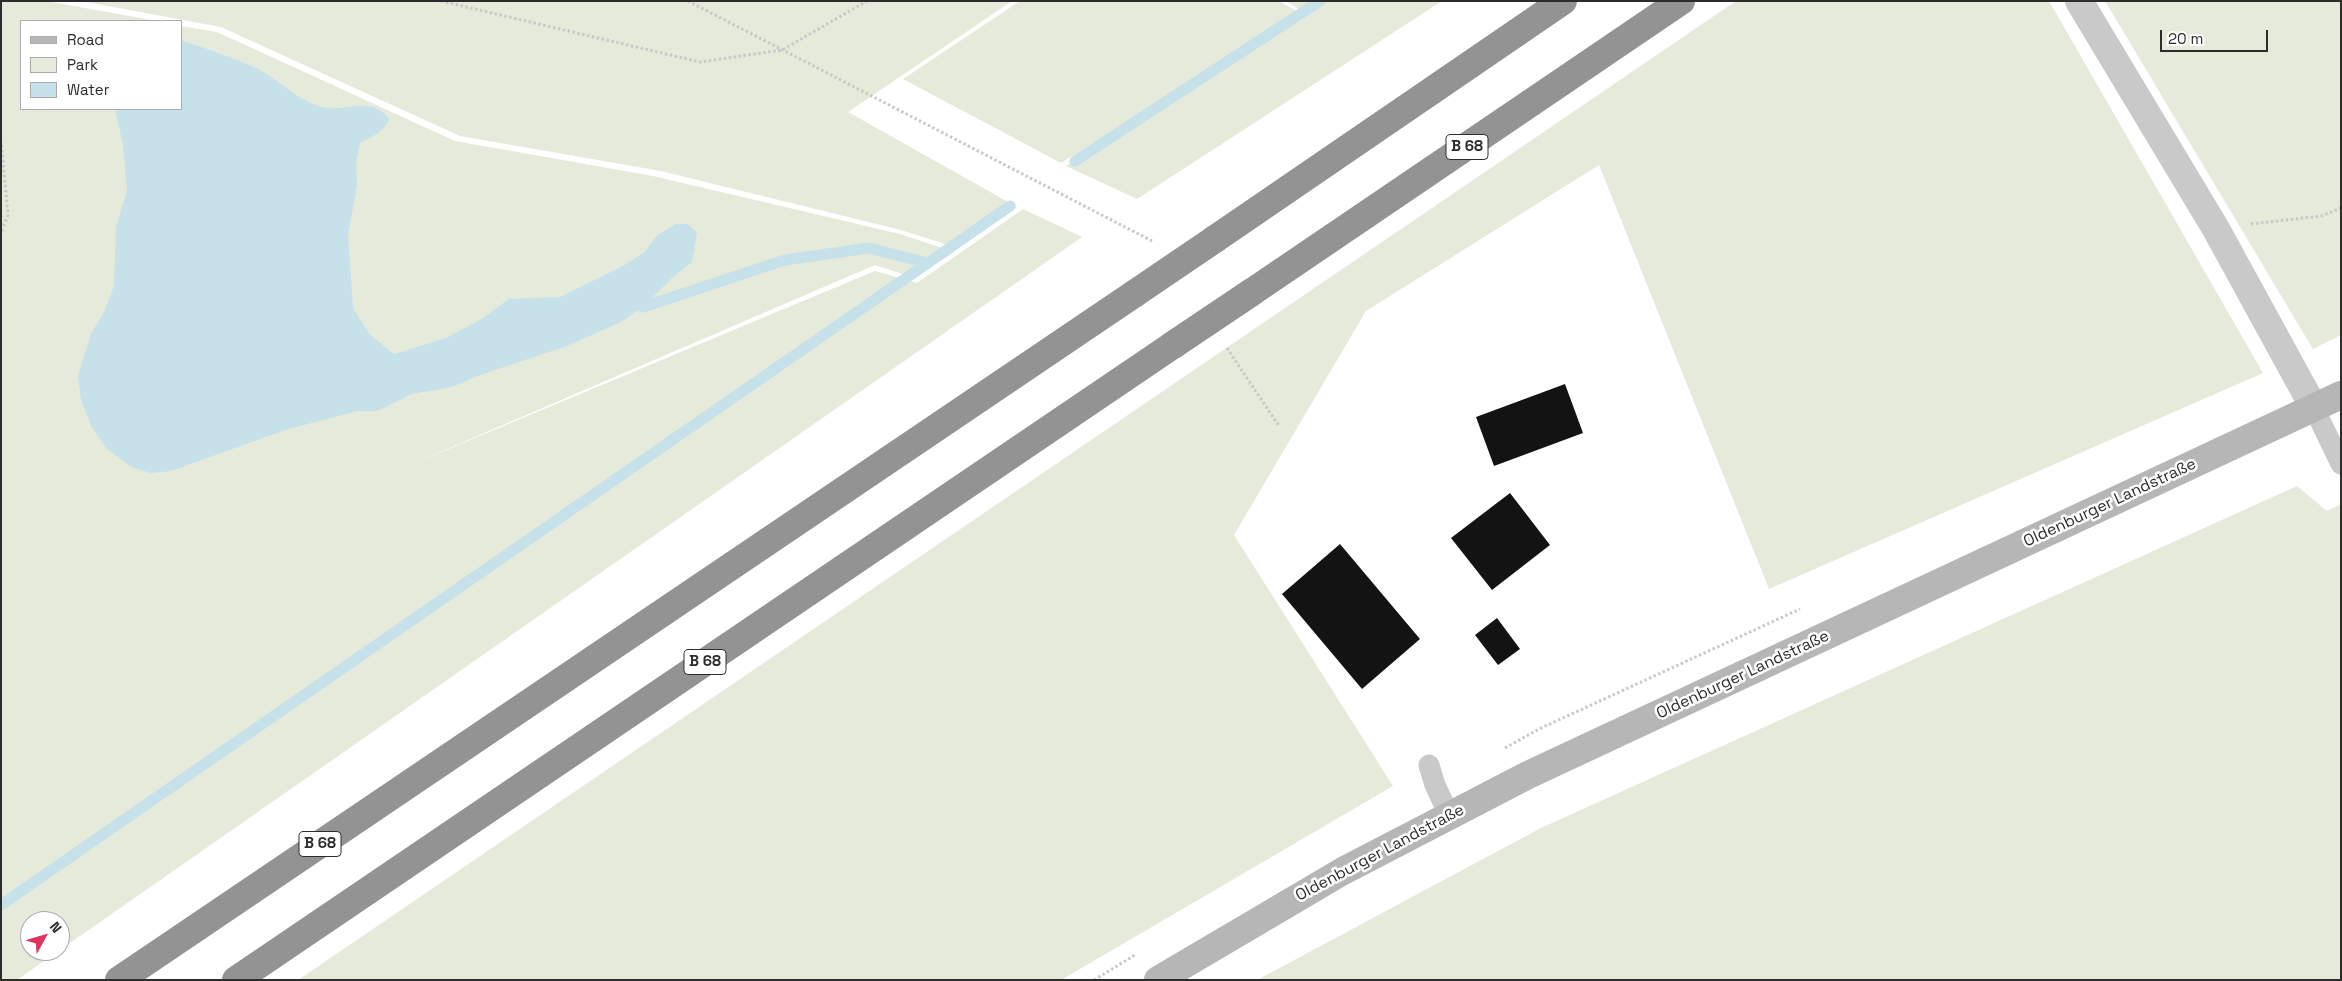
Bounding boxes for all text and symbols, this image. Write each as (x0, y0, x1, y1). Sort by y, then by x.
legend (20, 20, 182, 110)
scale bar (2162, 20, 2270, 52)
text: 20 m (2168, 29, 2203, 48)
text: Road (67, 30, 104, 49)
text: Park (67, 55, 98, 74)
text: Water (67, 80, 109, 99)
road number: B 68 (1446, 134, 1488, 160)
street label: Oldenburger Landstraße (2021, 455, 2199, 551)
street label: Oldenburger Landstraße (1654, 627, 1832, 723)
road number: B 68 (684, 650, 726, 674)
street label: Oldenburger Landstraße (1292, 800, 1468, 906)
road number: B 68 (299, 832, 341, 856)
north arrow (20, 911, 70, 961)
text: N (46, 918, 66, 936)

